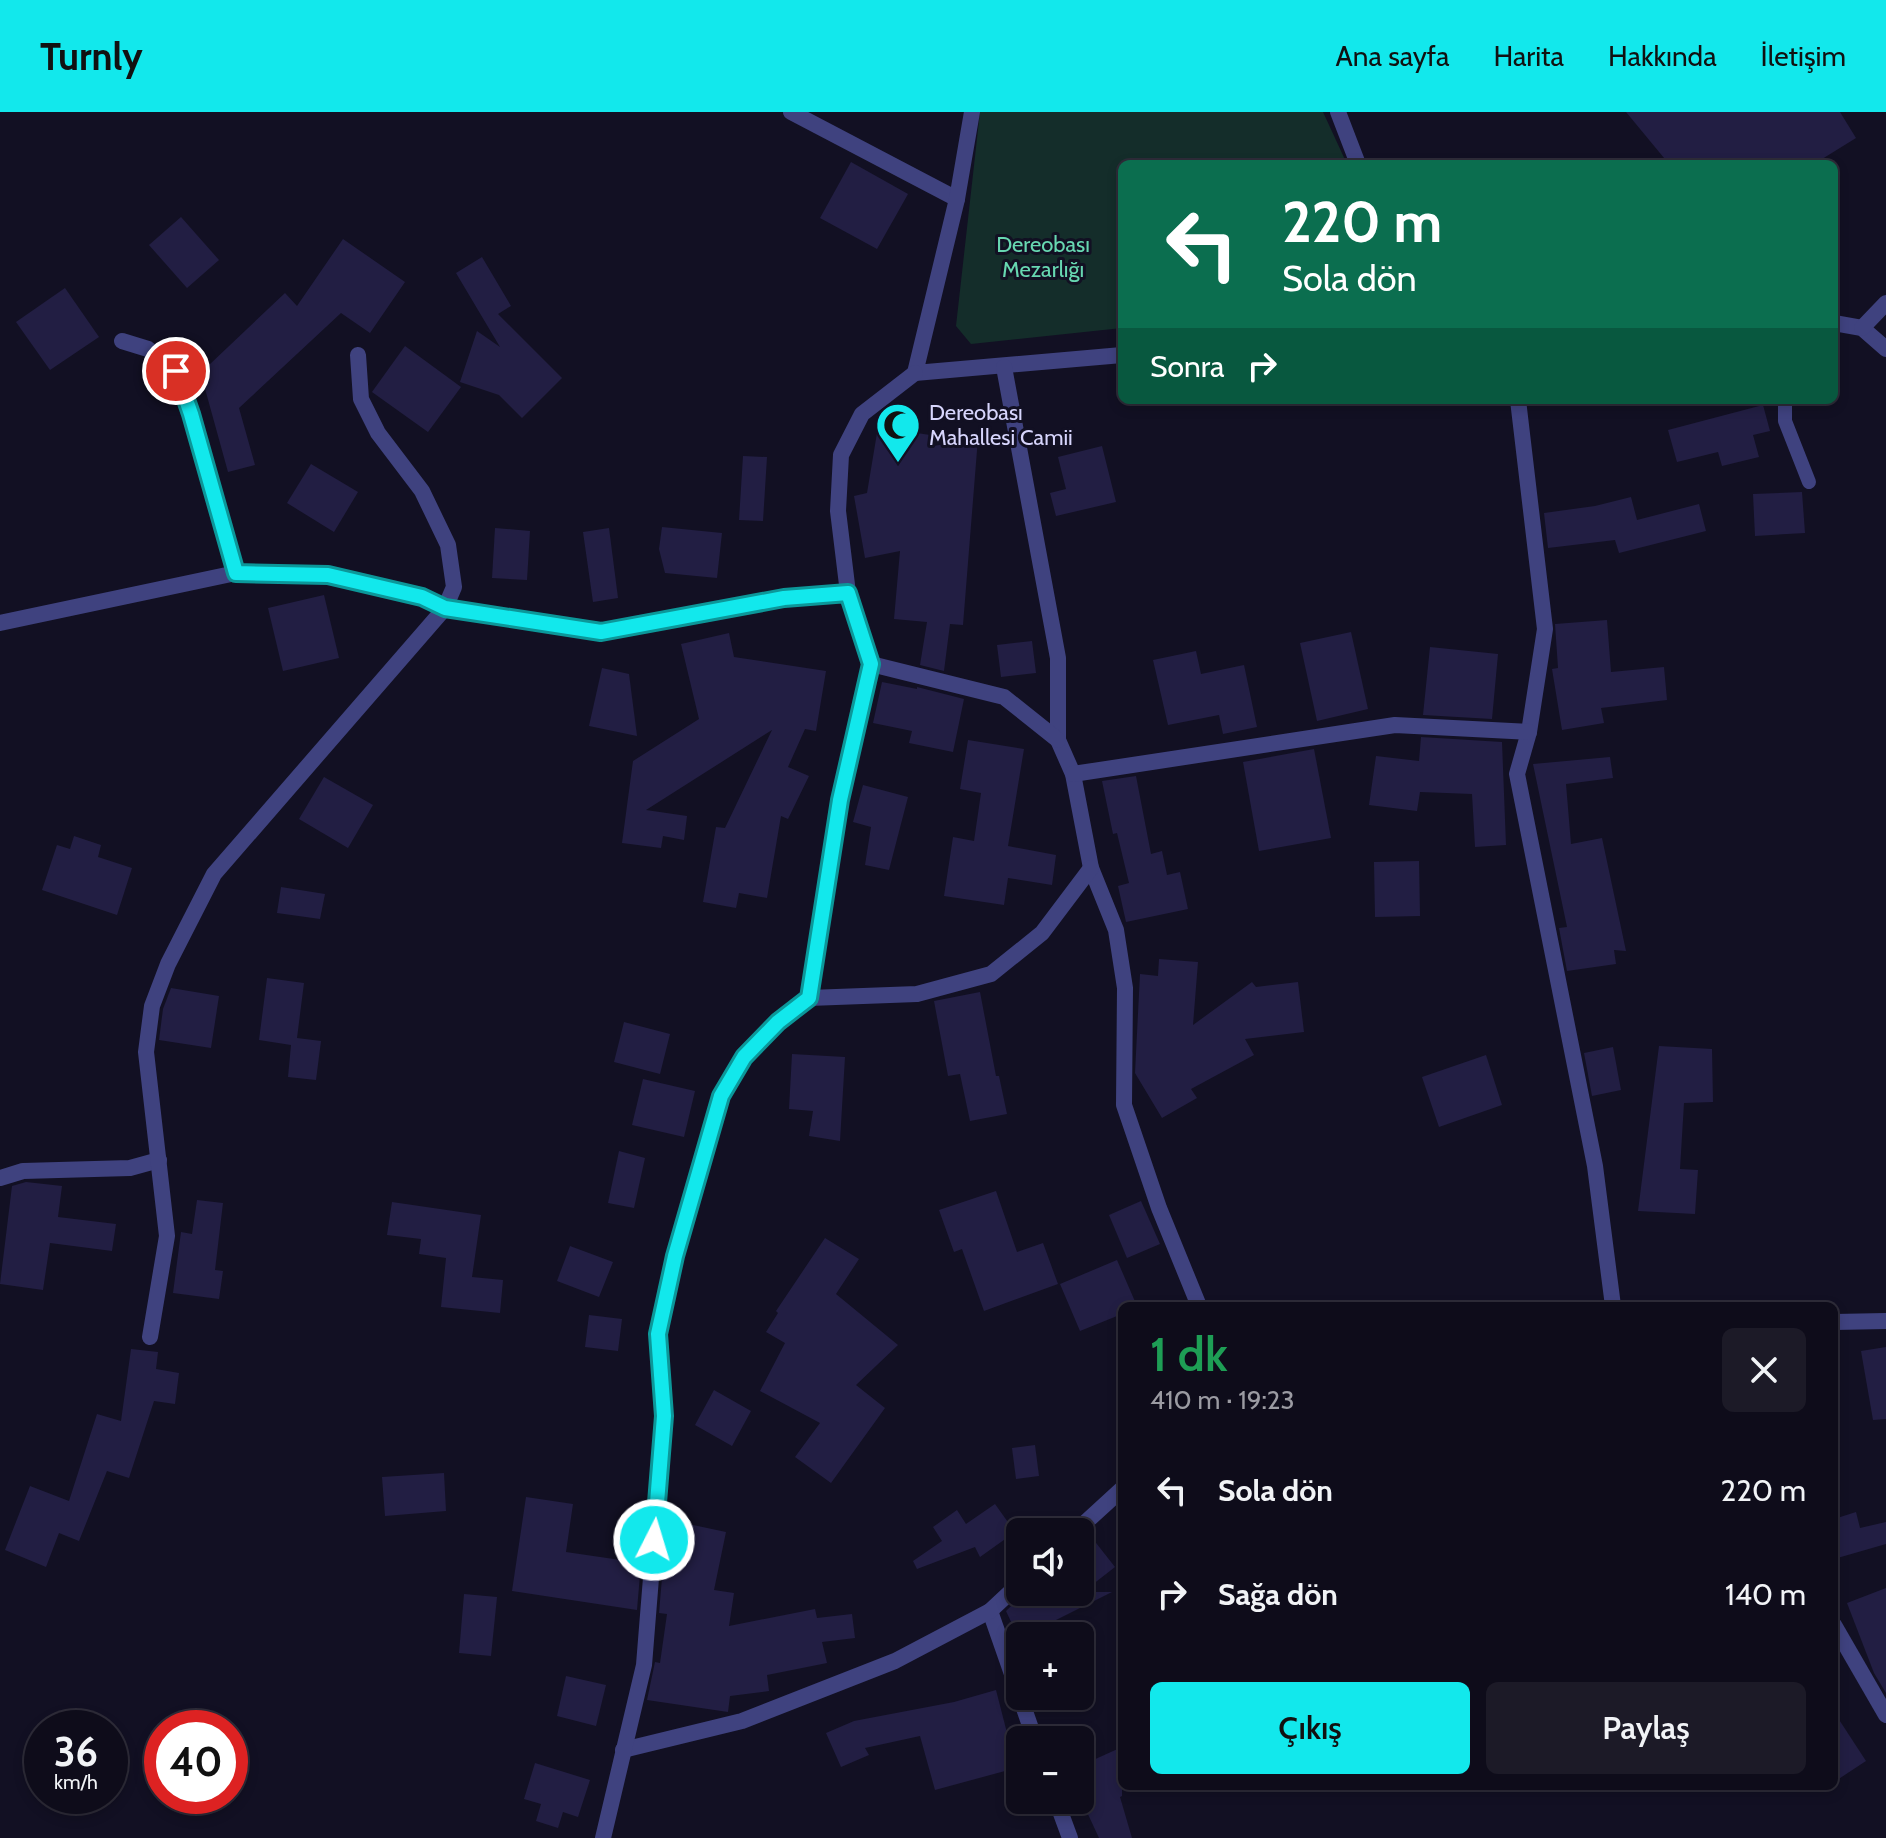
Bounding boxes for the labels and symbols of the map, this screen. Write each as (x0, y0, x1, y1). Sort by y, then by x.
park label: Dereobası Mezarlığı (996, 231, 1090, 283)
pin (142, 337, 210, 405)
place label: Dereobası Mahallesi Camii (929, 399, 1073, 451)
mosque icon: Dereobası Mahallesi Camii (874, 401, 922, 464)
position arrow (612, 1498, 696, 1582)
speed limit sign: 40 (144, 1710, 248, 1814)

